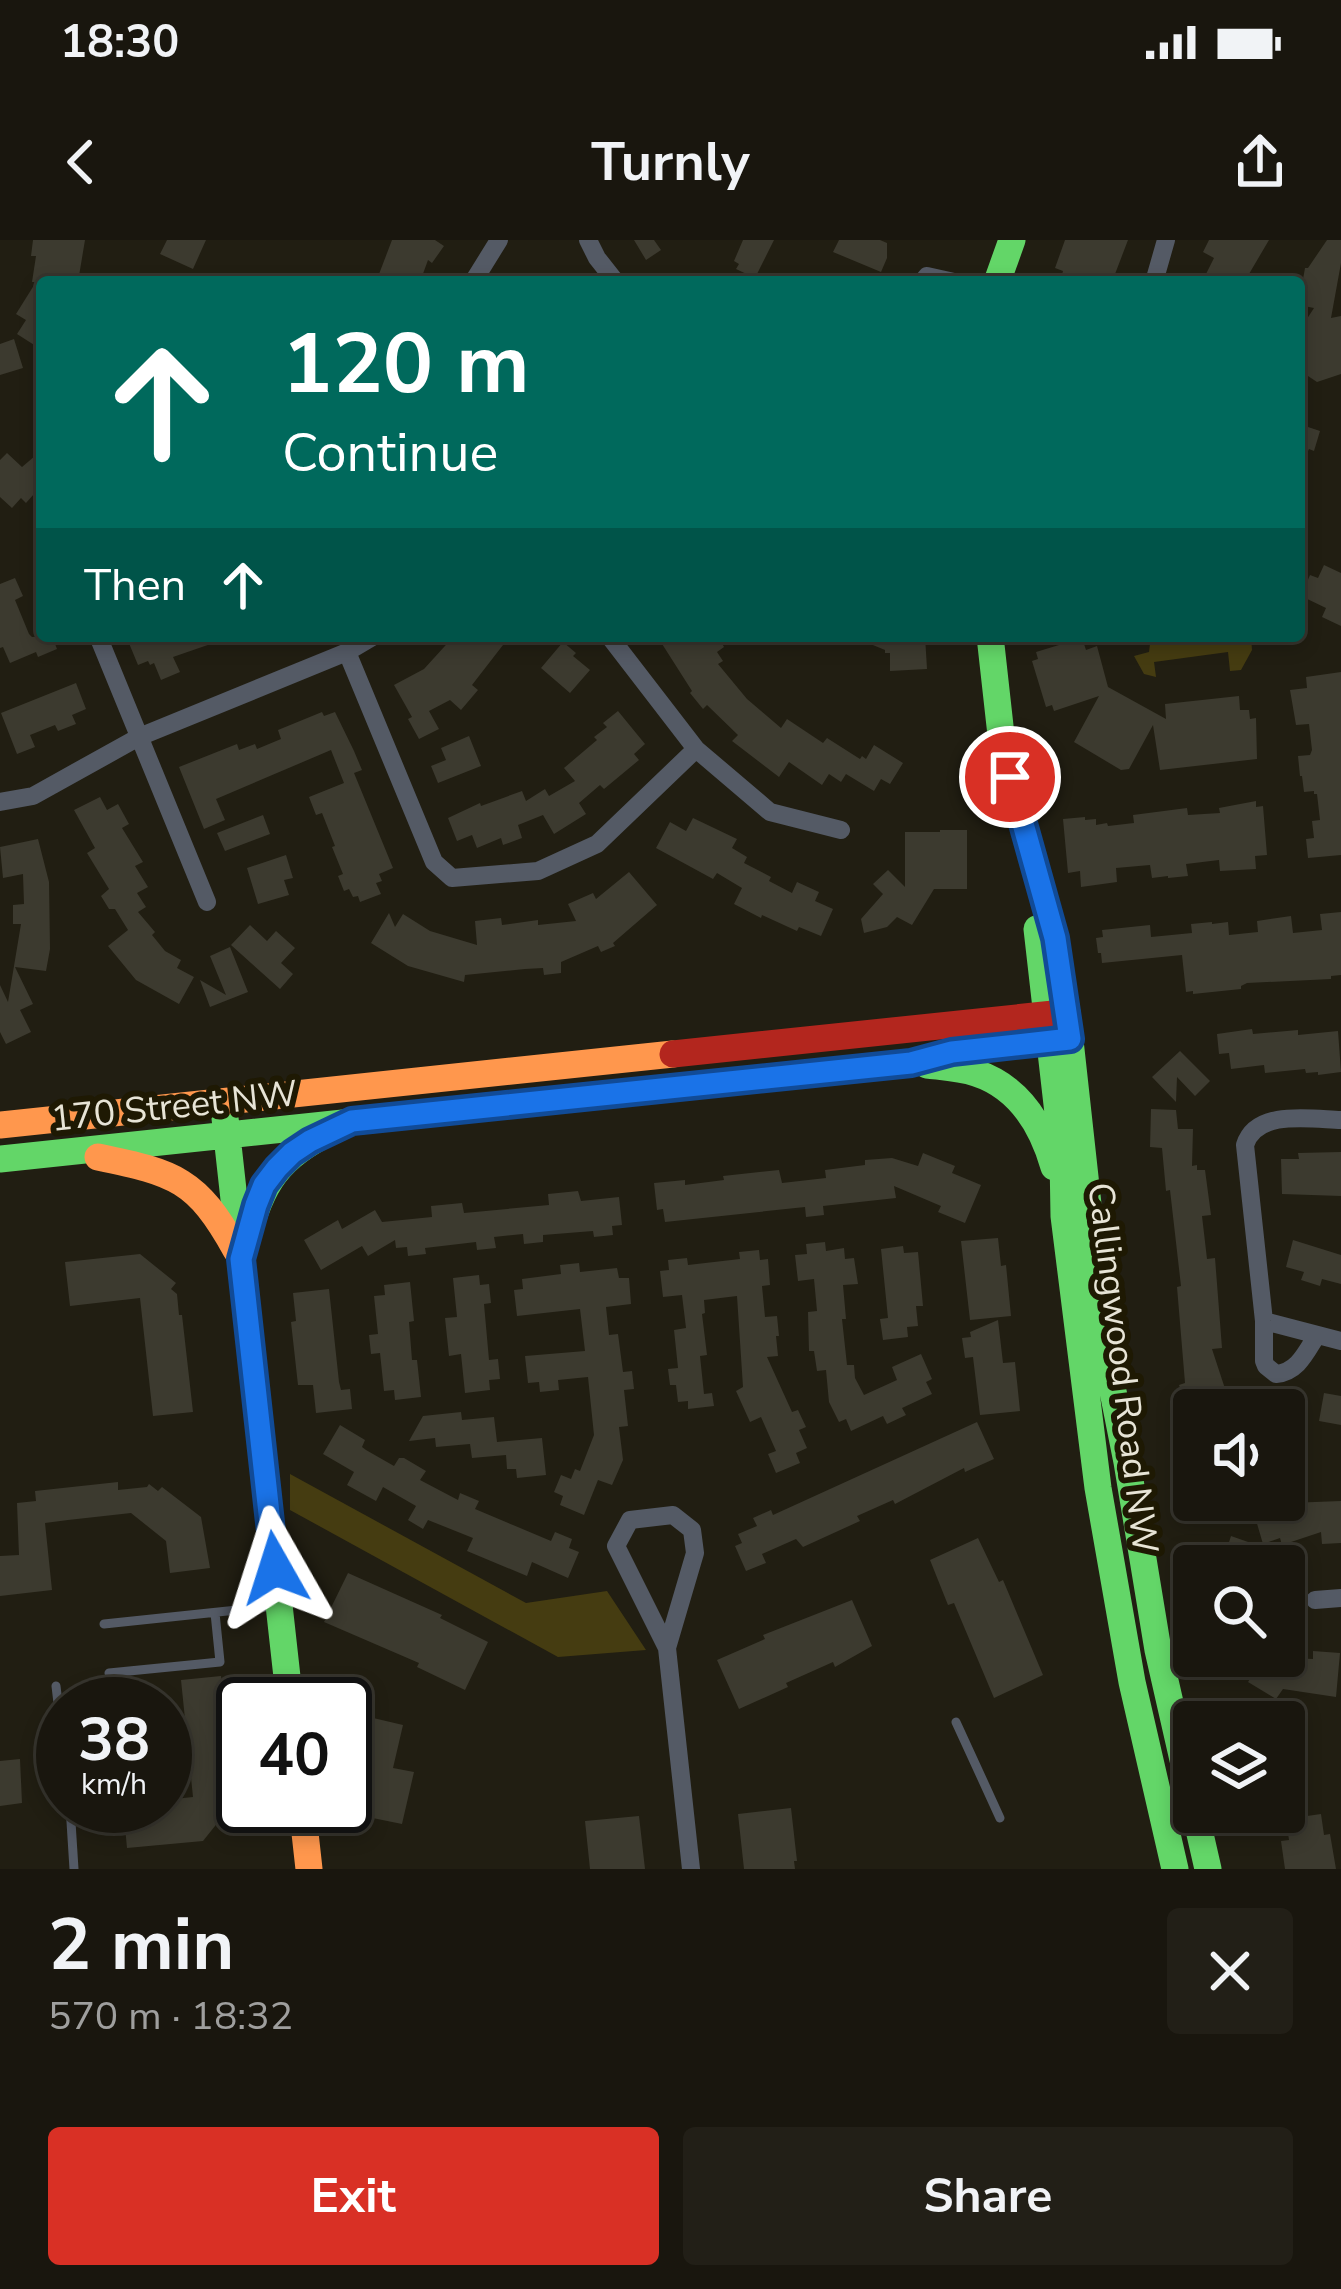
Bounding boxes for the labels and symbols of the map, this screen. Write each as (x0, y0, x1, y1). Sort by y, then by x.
pin (959, 726, 1061, 828)
street label: 170 Street NW (48, 1069, 300, 1144)
street label: Callingwood Road NW (1075, 1180, 1170, 1557)
position arrow (212, 1505, 338, 1631)
speed limit sign: 40 (216, 1677, 372, 1833)

